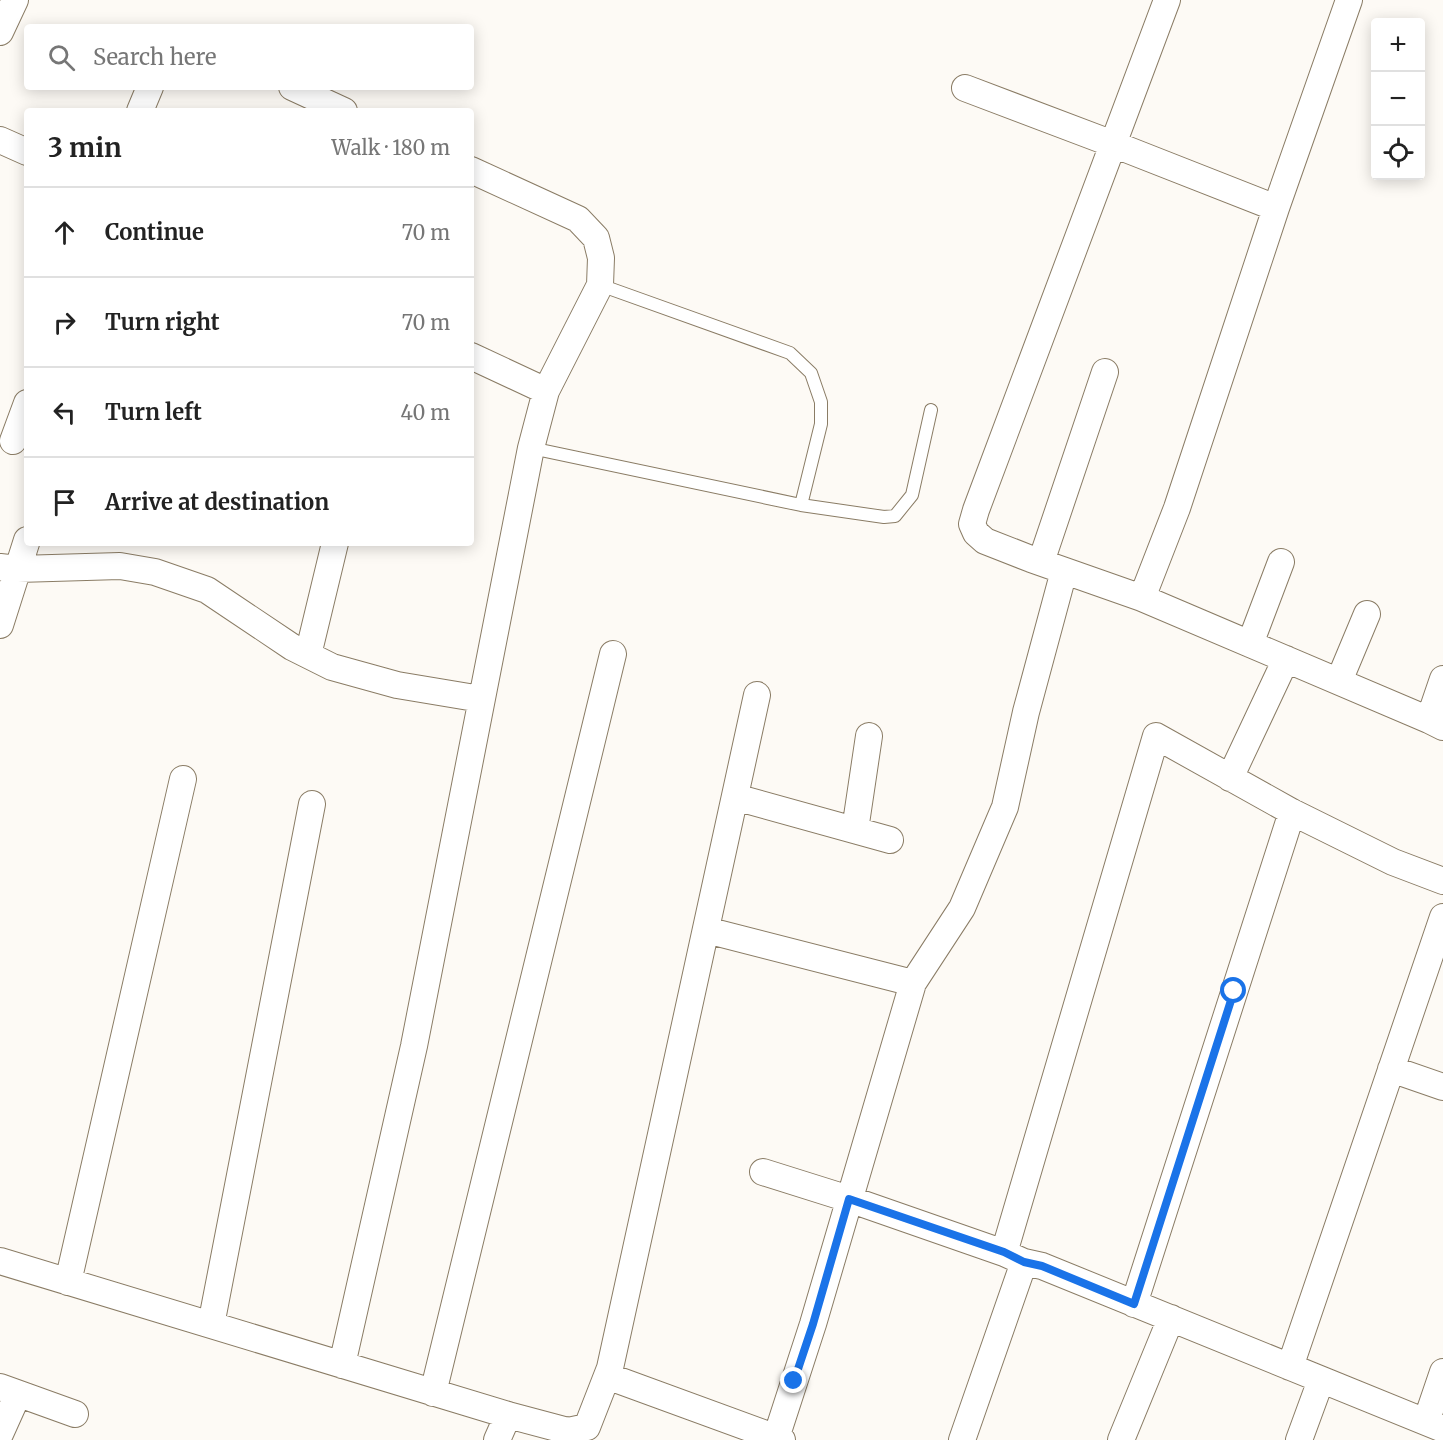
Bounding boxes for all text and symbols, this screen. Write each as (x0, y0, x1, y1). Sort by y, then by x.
map controls (1371, 18, 1425, 180)
button: + (1371, 18, 1425, 72)
search box (24, 24, 474, 90)
icon: search (45, 41, 78, 74)
text: Search here (93, 43, 216, 71)
button: − (1371, 72, 1425, 126)
button: locate (1371, 126, 1425, 180)
text: 3 min (48, 131, 122, 164)
text: Walk · 180 m (332, 135, 450, 160)
icon: ahead (48, 216, 81, 249)
text: Continue (105, 218, 204, 246)
text: 70 m (402, 220, 450, 245)
icon: right (48, 306, 81, 339)
text: Turn right (105, 308, 219, 336)
text: 70 m (402, 310, 450, 335)
icon: left (48, 396, 81, 429)
text: Turn left (105, 398, 202, 426)
text: 40 m (400, 400, 450, 425)
icon: arrive (48, 486, 81, 519)
text: Arrive at destination (105, 488, 329, 516)
route start (1220, 977, 1246, 1003)
route end (780, 1367, 806, 1393)

